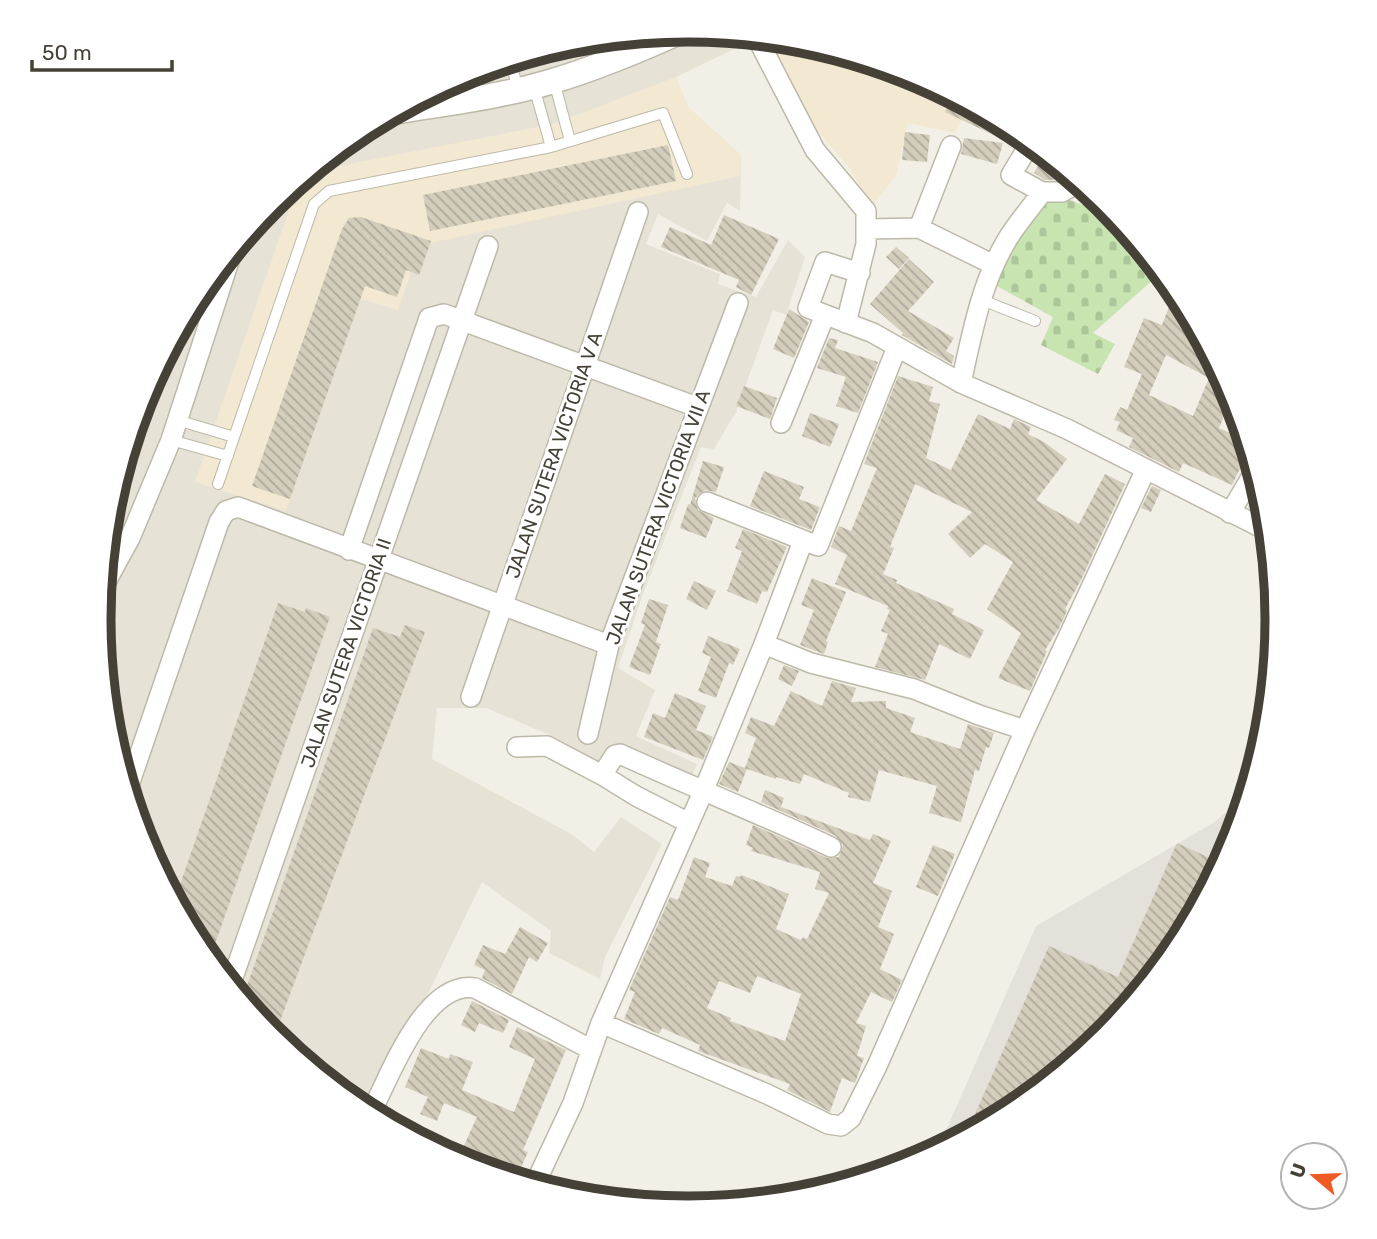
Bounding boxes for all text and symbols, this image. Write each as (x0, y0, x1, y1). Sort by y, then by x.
scale bar (32, 28, 172, 72)
text: 50 m (42, 40, 92, 65)
street label: JALAN SUTERA VICTORIA V A (501, 329, 607, 581)
street label: JALAN SUTERA VICTORIA VII A (601, 386, 715, 648)
street label: JALAN SUTERA VICTORIA II (296, 535, 396, 771)
north arrow (1279, 1141, 1349, 1211)
text: U (1285, 1160, 1312, 1181)

